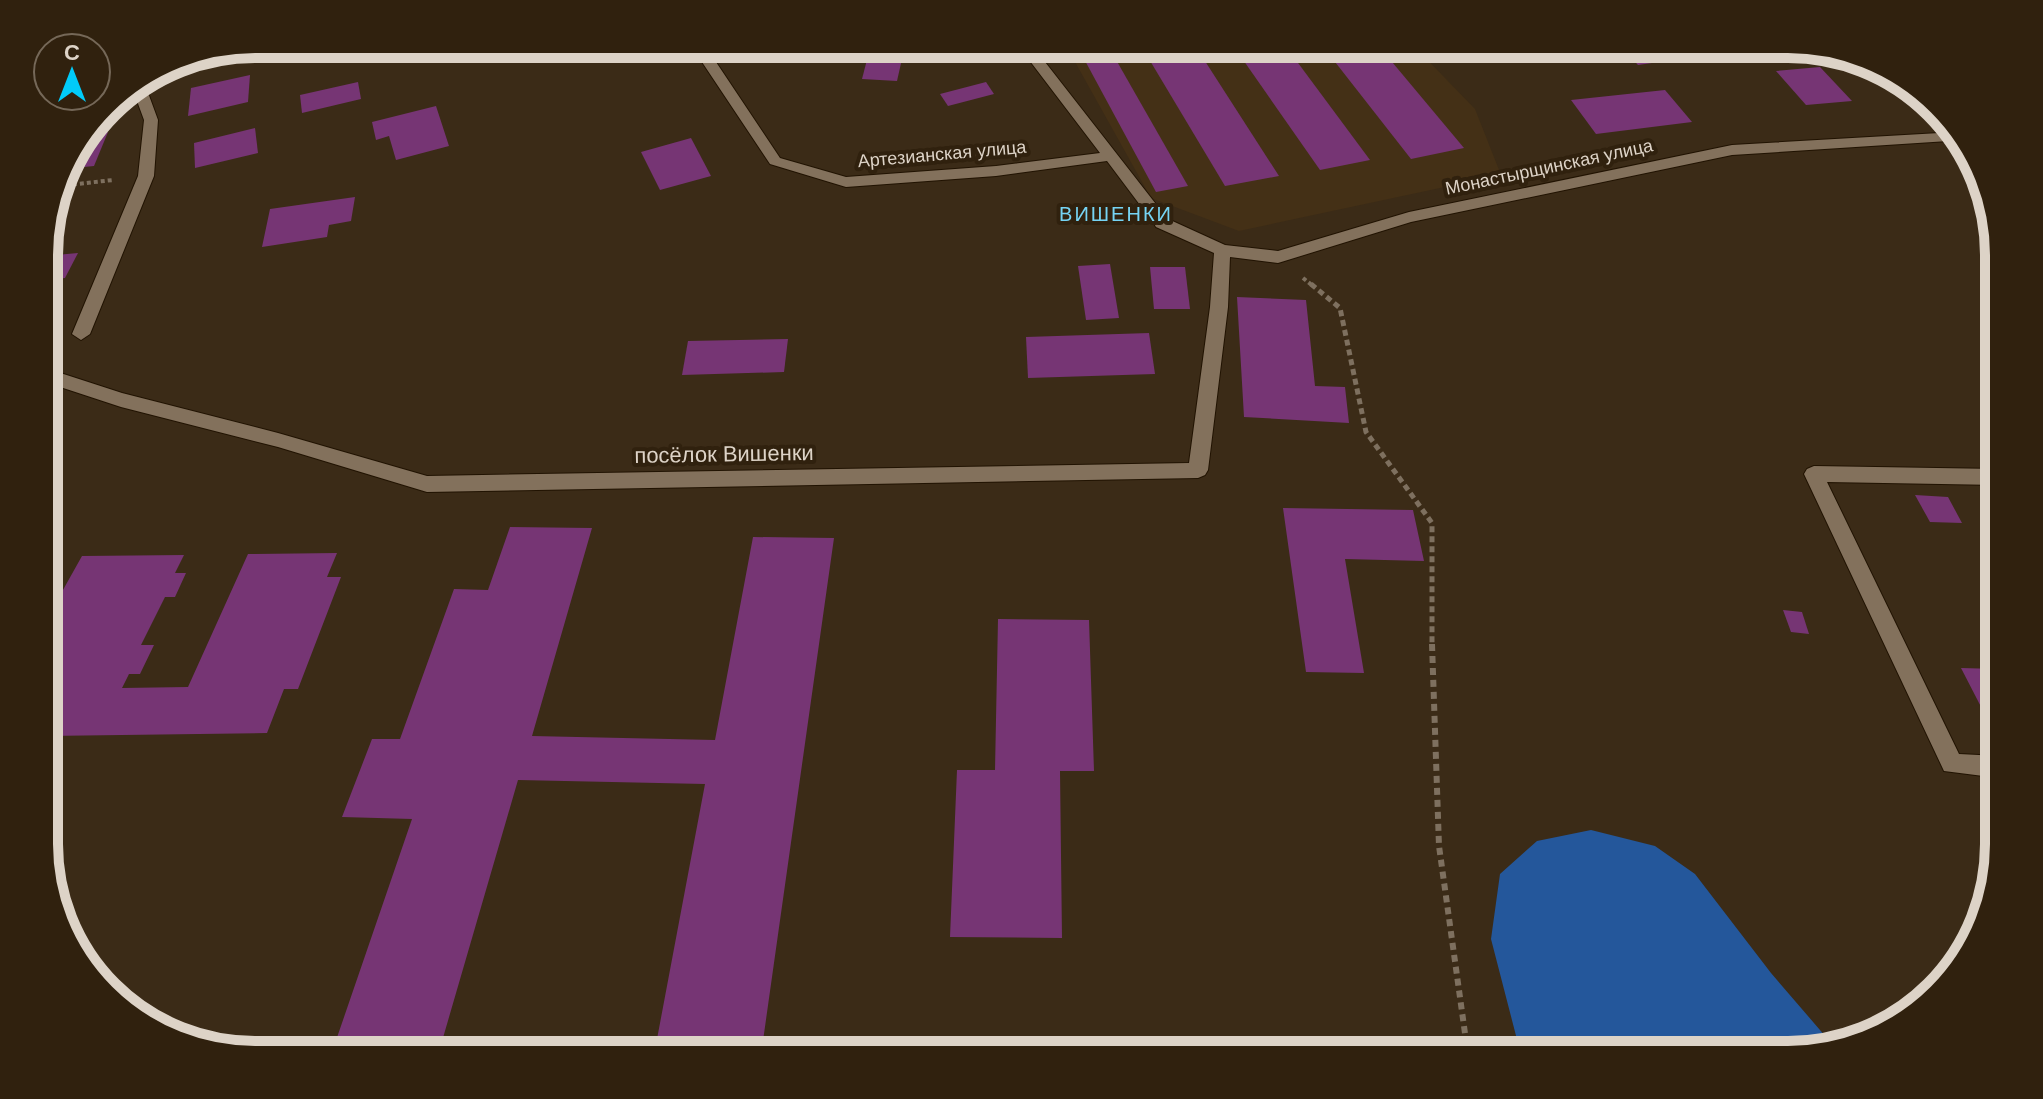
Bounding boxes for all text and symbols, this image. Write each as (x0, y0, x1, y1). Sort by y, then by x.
north arrow (32, 32, 112, 112)
text: С (64, 40, 80, 65)
street label: Монастырщинская улица (1443, 135, 1656, 199)
street label: Артезианская улица (857, 137, 1028, 171)
district label: ВИШЕНКИ (1059, 203, 1173, 225)
street label: посёлок Вишенки (634, 440, 814, 468)

